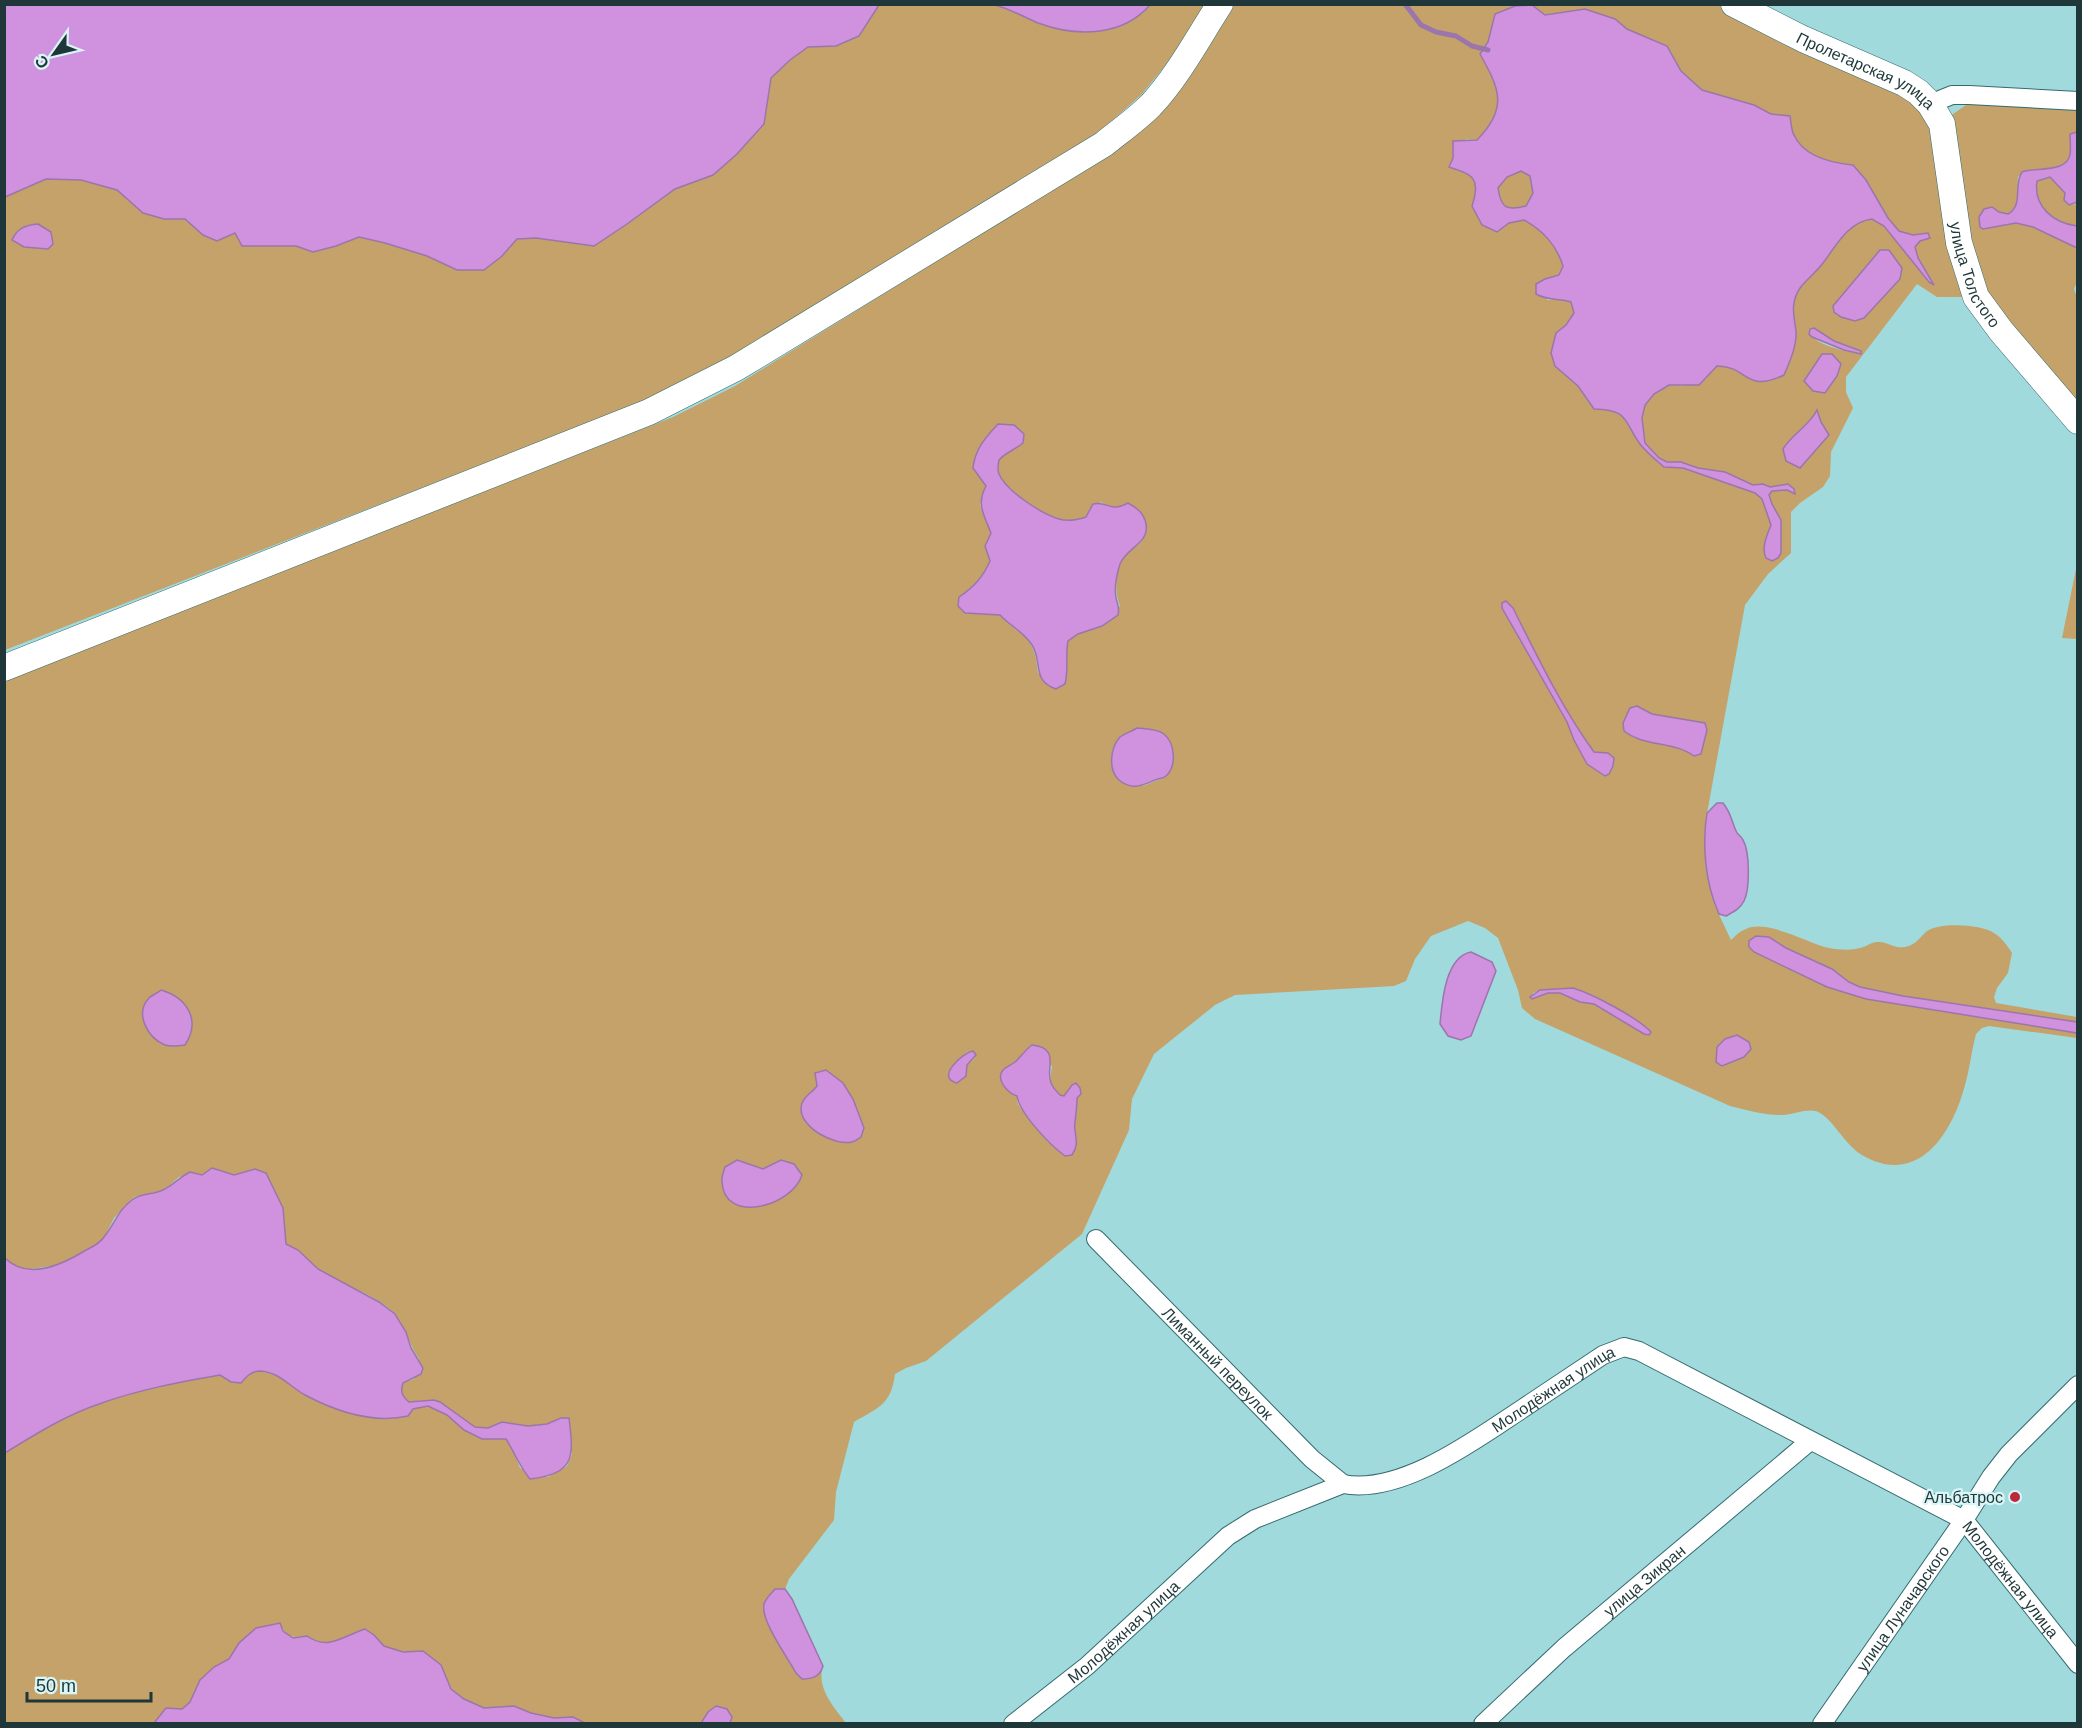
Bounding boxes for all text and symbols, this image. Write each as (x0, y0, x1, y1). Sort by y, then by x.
north arrow (24, 24, 84, 84)
street label: Пролетарская улица (1794, 29, 1938, 112)
text: С (31, 52, 52, 72)
street label: улица Толстого (1948, 221, 2004, 331)
street label: Лиманный переулок (1159, 1304, 1277, 1423)
street label: Молодёжная улица (1488, 1343, 1617, 1435)
place label: Альбатрос (1924, 1489, 2003, 1506)
marker: Альбатрос (2008, 1490, 2022, 1504)
street label: Молодёжная улица (1959, 1517, 2062, 1641)
street label: улица Зикран (1600, 1542, 1688, 1619)
street label: улица Луначарского (1853, 1542, 1952, 1674)
street label: Молодёжная улица (1064, 1577, 1182, 1686)
scale bar (27, 1665, 152, 1703)
text: 50 m (36, 1676, 76, 1696)

